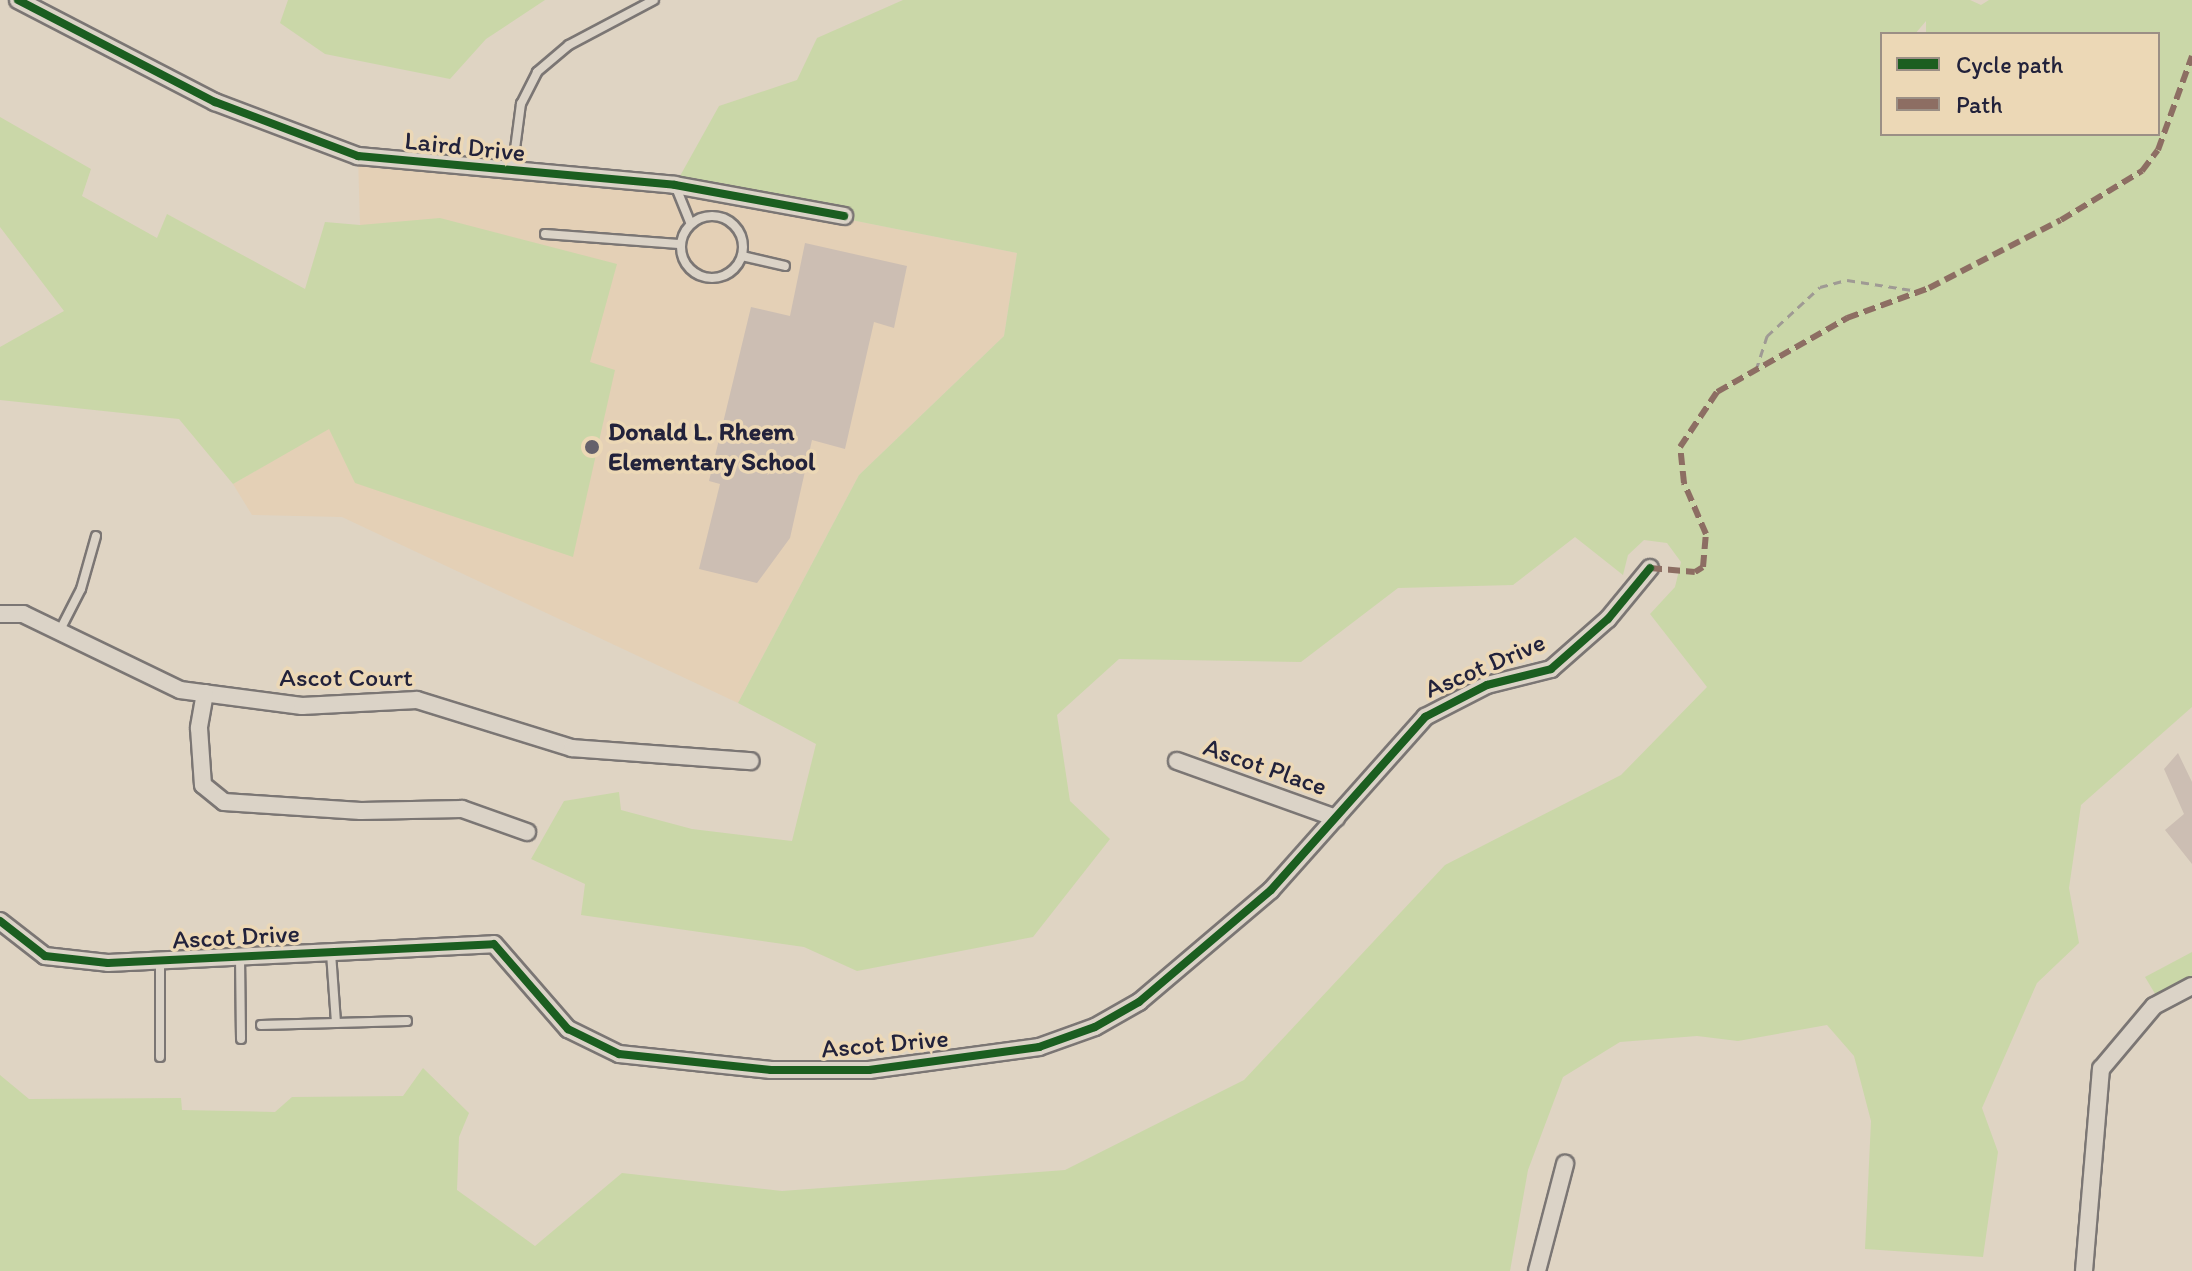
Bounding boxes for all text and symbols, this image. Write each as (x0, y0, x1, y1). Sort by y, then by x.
legend (1880, 32, 2160, 136)
text: Cycle path (1956, 50, 2063, 79)
text: Path (1956, 90, 2003, 119)
street label: Laird Drive (403, 125, 527, 169)
place label: Donald L. Rheem Elementary School (608, 416, 815, 478)
marker: Donald L. Rheem Elementary School (583, 438, 601, 456)
street label: Ascot Drive (1420, 627, 1550, 705)
street label: Ascot Court (279, 662, 413, 694)
street label: Ascot Place (1199, 731, 1331, 803)
street label: Ascot Drive (171, 918, 301, 956)
street label: Ascot Drive (820, 1023, 950, 1065)

